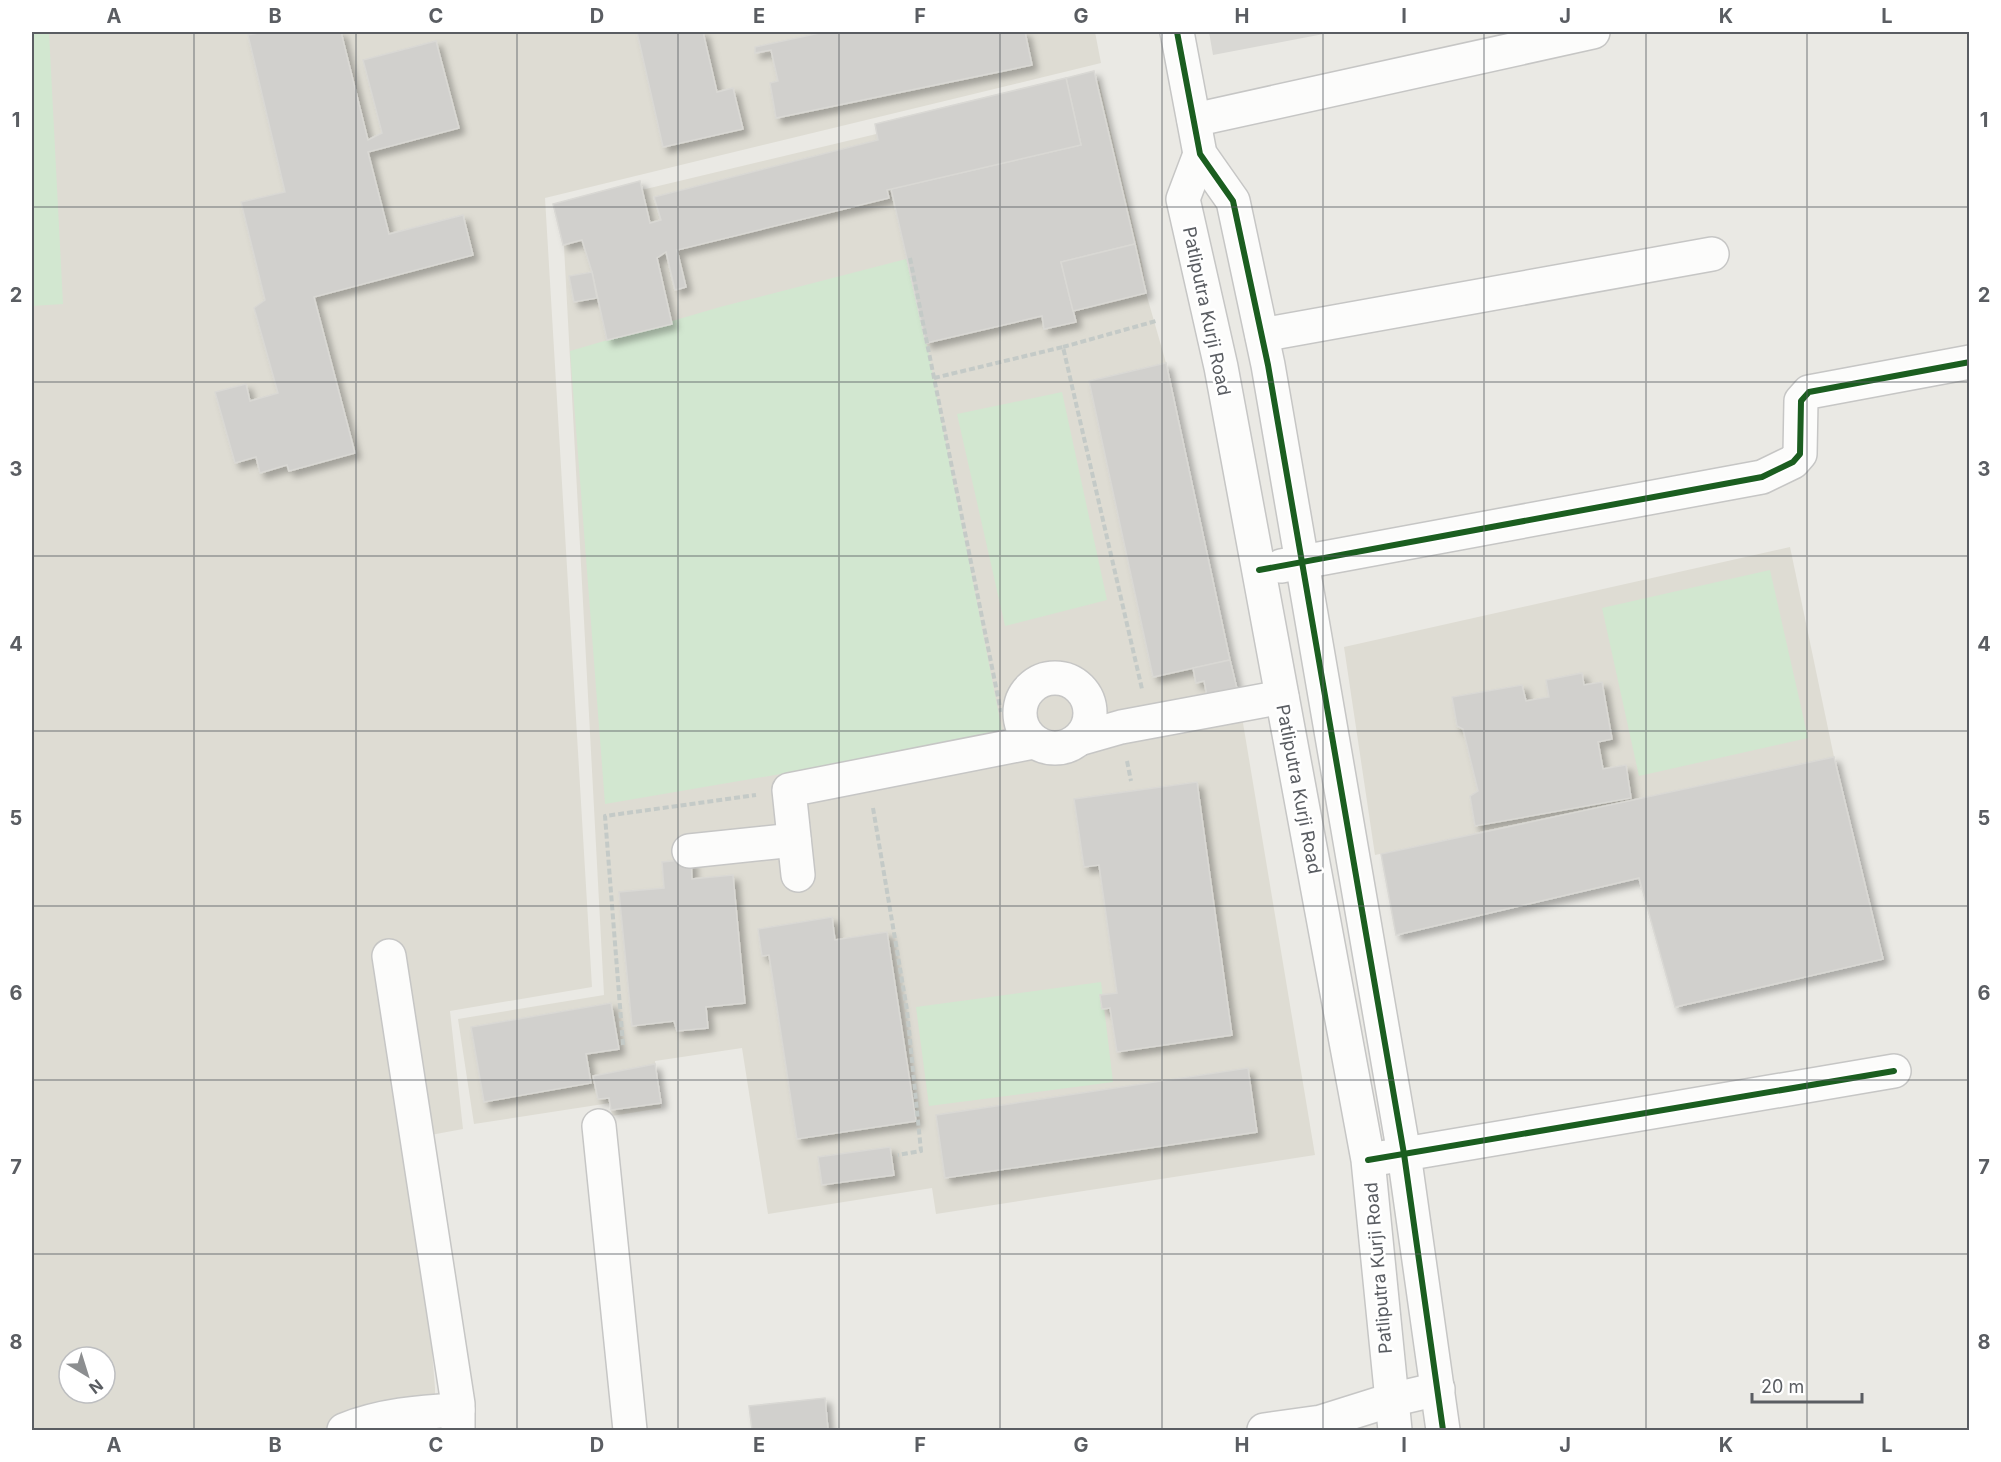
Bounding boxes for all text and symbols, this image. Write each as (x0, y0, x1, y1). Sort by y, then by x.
text: A (107, 4, 122, 28)
text: B (268, 4, 282, 28)
text: C (429, 4, 443, 28)
text: D (590, 4, 604, 28)
text: E (753, 4, 765, 28)
text: F (914, 4, 926, 28)
text: G (1073, 4, 1089, 28)
text: H (1235, 4, 1249, 28)
text: I (1401, 4, 1407, 28)
text: J (1559, 4, 1571, 28)
text: K (1719, 4, 1733, 28)
text: L (1881, 4, 1893, 28)
text: 1 (12, 108, 20, 132)
text: 1 (1980, 108, 1988, 132)
street label: Patliputra Kurji Road (1179, 225, 1235, 397)
text: 2 (10, 283, 22, 307)
text: 2 (1978, 283, 1990, 307)
text: 3 (10, 457, 22, 481)
text: 3 (1978, 457, 1990, 481)
text: 4 (9, 632, 23, 656)
text: 4 (1977, 632, 1991, 656)
street label: Patliputra Kurji Road (1272, 703, 1326, 875)
text: 5 (10, 806, 22, 830)
text: 5 (1978, 806, 1990, 830)
text: 6 (10, 981, 23, 1005)
text: 6 (1978, 981, 1991, 1005)
text: 7 (10, 1155, 22, 1179)
text: 7 (1978, 1155, 1990, 1179)
street label: Patliputra Kurji Road (1360, 1181, 1396, 1355)
text: 8 (9, 1330, 23, 1354)
text: 8 (1977, 1330, 1991, 1354)
north arrow (57, 1345, 117, 1405)
scale bar (1752, 1366, 1862, 1404)
text: N (85, 1375, 107, 1398)
text: 20 m (1761, 1376, 1804, 1397)
text: A (107, 1433, 122, 1457)
text: B (268, 1433, 282, 1457)
text: C (429, 1433, 443, 1457)
text: D (590, 1433, 604, 1457)
text: E (753, 1433, 765, 1457)
text: F (914, 1433, 926, 1457)
text: G (1073, 1433, 1089, 1457)
text: H (1235, 1433, 1249, 1457)
text: I (1401, 1433, 1407, 1457)
text: J (1559, 1433, 1571, 1457)
text: K (1719, 1433, 1733, 1457)
text: L (1881, 1433, 1893, 1457)

